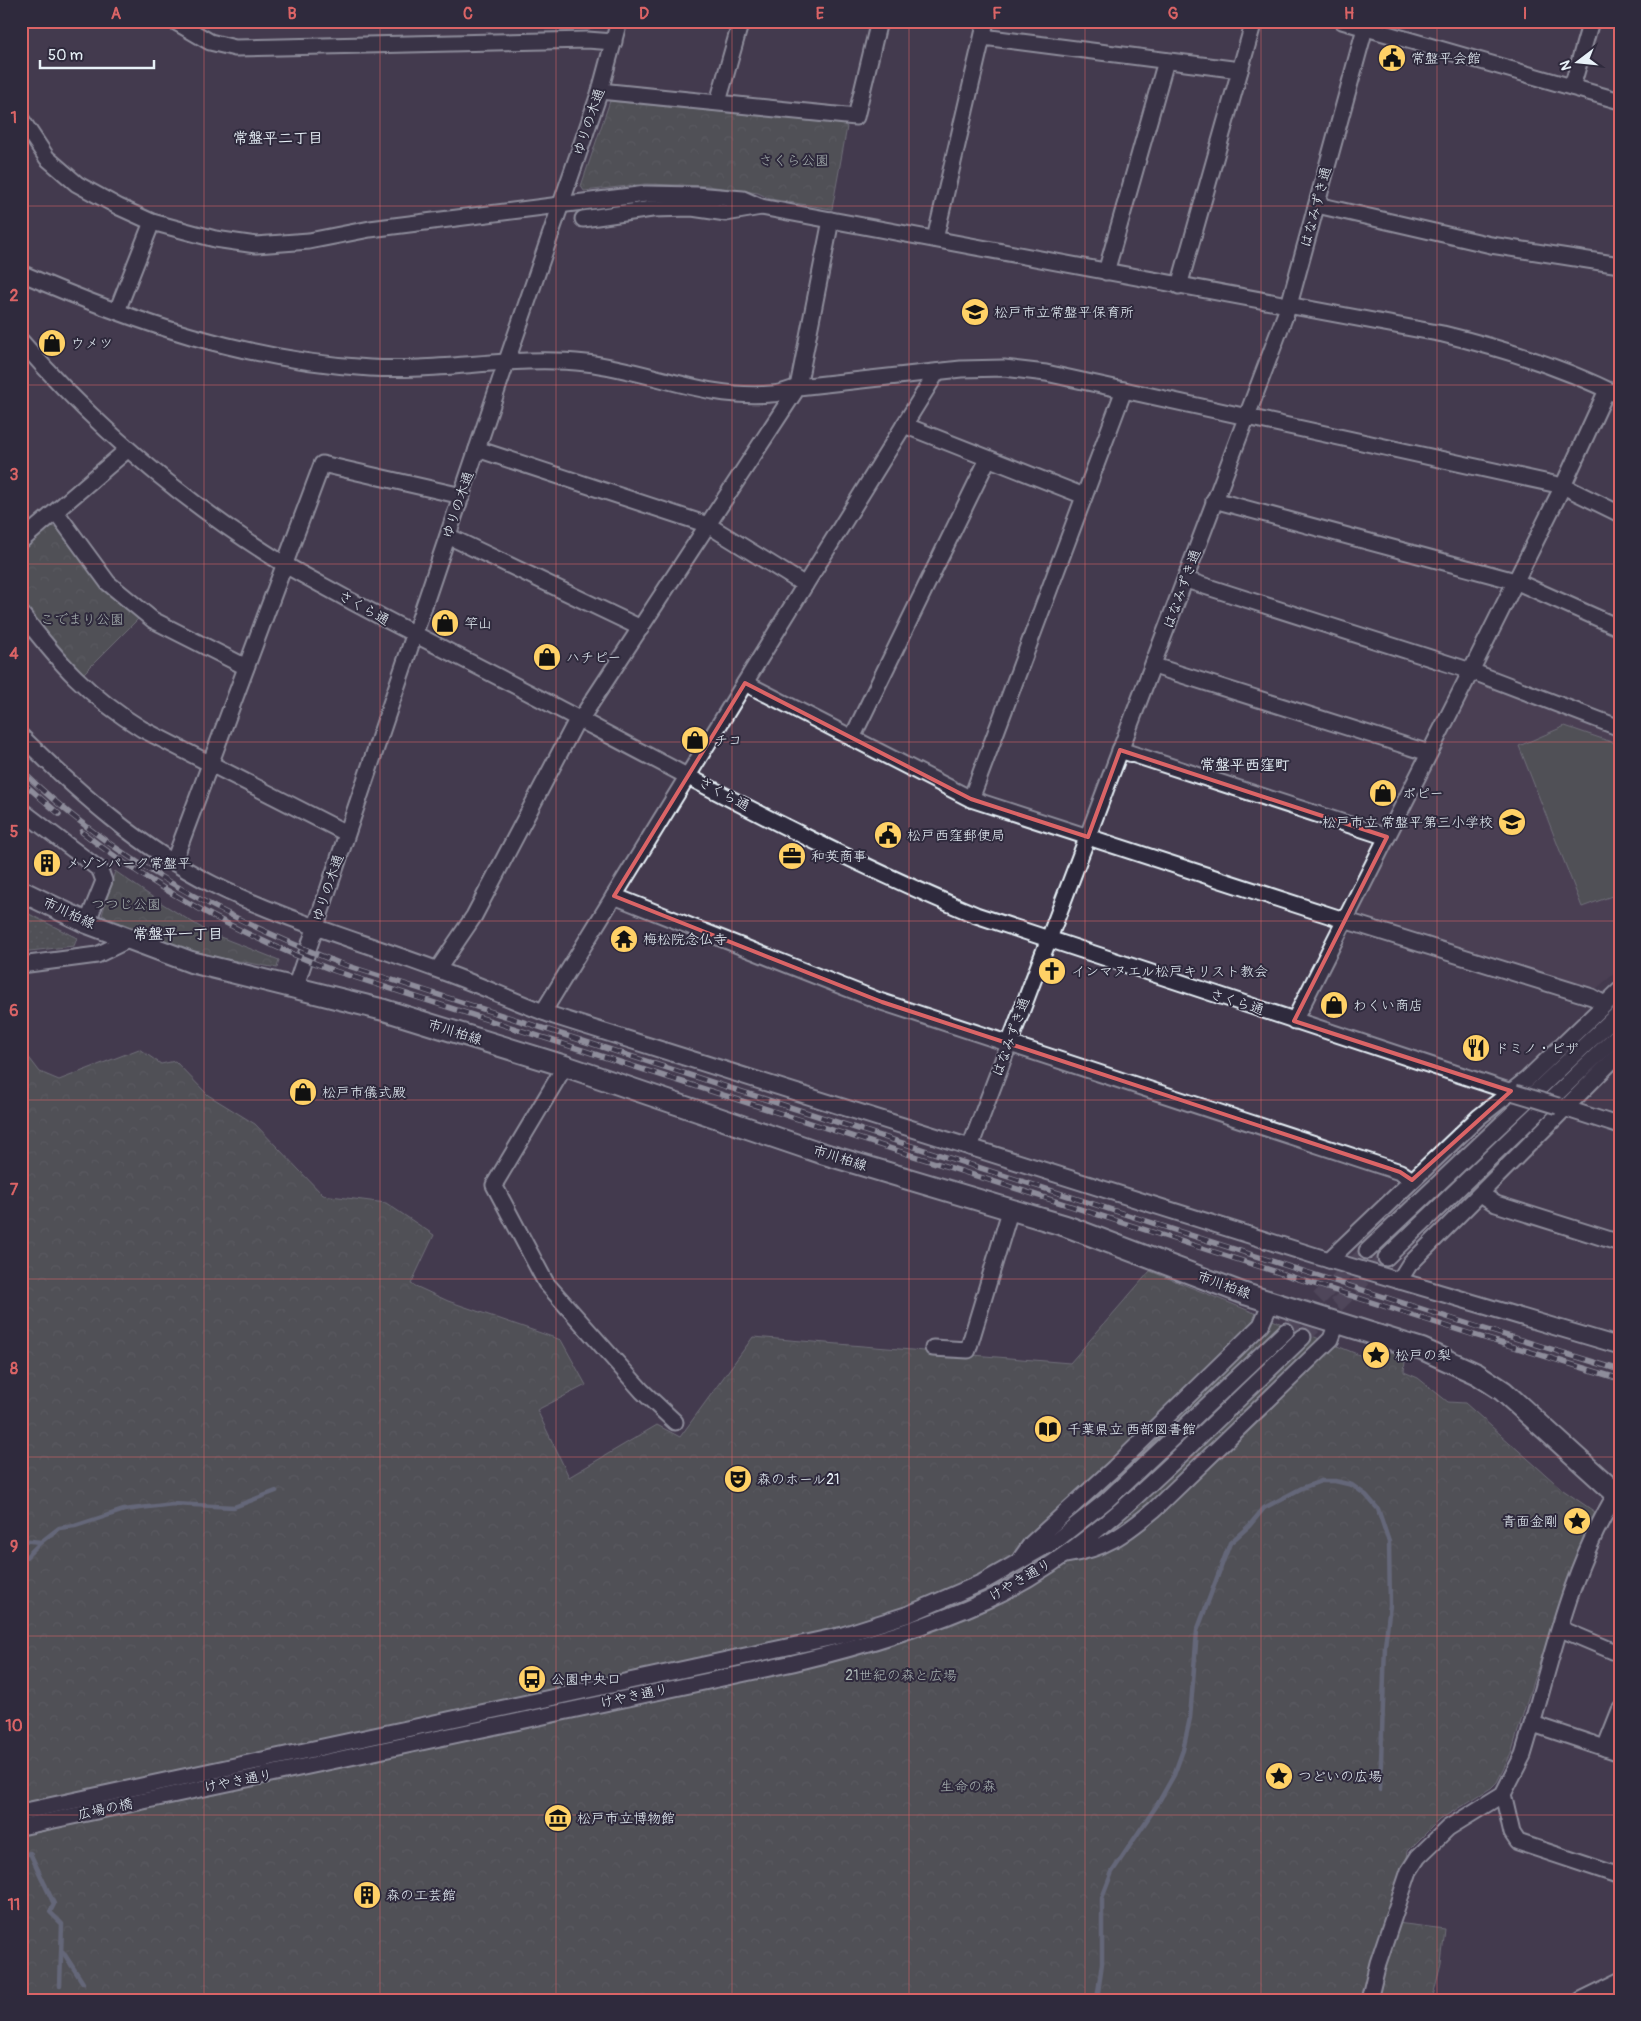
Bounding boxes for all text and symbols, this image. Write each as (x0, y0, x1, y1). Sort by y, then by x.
text: A (111, 4, 122, 24)
text: B (287, 4, 297, 24)
text: C (463, 4, 473, 24)
text: D (639, 4, 649, 24)
text: E (816, 4, 825, 24)
text: F (992, 4, 1002, 24)
text: G (1168, 4, 1179, 24)
text: H (1344, 4, 1354, 24)
text: I (1523, 4, 1527, 24)
scale bar (40, 38, 154, 70)
north arrow (1554, 38, 1604, 88)
public building icon: 常盤平会館 (1377, 43, 1407, 73)
text: 50 m (48, 46, 83, 65)
place label: 常盤平会館 (1411, 50, 1481, 67)
text: N (1557, 59, 1575, 72)
street label: ゆりの木通 (570, 86, 608, 158)
text: 1 (11, 108, 17, 128)
district label: 常盤平二丁目 (233, 129, 323, 148)
park label: さくら公園 (759, 152, 829, 169)
street label: はなみずき通 (1297, 164, 1335, 250)
text: 2 (10, 286, 19, 306)
school or university icon: 松戸市立常盤平保育所 (960, 297, 990, 327)
place label: 松戸市立常盤平保育所 (994, 304, 1134, 321)
shop icon: ウメツ (37, 328, 67, 358)
place label: ウメツ (71, 335, 113, 352)
text: 3 (10, 465, 19, 485)
street label: ゆりの木通 (439, 469, 477, 541)
street label: はなみずき通 (1160, 547, 1204, 631)
street label: さくら通 (335, 587, 393, 629)
shop icon: 竿山 (430, 608, 460, 638)
park label: こでまり公園 (40, 611, 124, 628)
place label: 竿山 (464, 615, 492, 632)
shop icon: ハチピー (532, 642, 562, 672)
text: 4 (9, 644, 19, 664)
place label: ハチピー (566, 649, 621, 666)
shop icon: チコ (680, 725, 710, 755)
place label: チコ (714, 732, 742, 749)
district label: 常盤平西窪町 (1200, 756, 1290, 775)
street label: さくら通 (695, 773, 753, 815)
shop icon: ポピー (1368, 778, 1398, 808)
place label: ポピー (1402, 785, 1444, 802)
school or university icon: 松戸市立 常盤平第三小学校 (1497, 807, 1527, 837)
place label: 松戸市立 常盤平第三小学校 (1322, 814, 1493, 831)
public building icon: 松戸西窪郵便局 (873, 820, 903, 850)
text: 5 (10, 822, 19, 842)
place label: 松戸西窪郵便局 (907, 827, 1005, 844)
office icon: 和英商事 (777, 841, 807, 871)
building icon: メゾンパーク常盤平 (32, 848, 62, 878)
place label: 和英商事 (811, 848, 867, 865)
street label: ゆりの木通 (309, 852, 347, 924)
place label: メゾンパーク常盤平 (66, 855, 191, 872)
street label: 市川柏線 (40, 893, 98, 933)
park label: つつじ公園 (91, 896, 161, 913)
temple icon: 梅松院念仏寺 (609, 924, 639, 954)
district label: 常盤平一丁目 (133, 925, 223, 944)
place label: 梅松院念仏寺 (643, 931, 727, 948)
church icon: インマヌエル松戸キリスト教会 (1037, 956, 1067, 986)
place label: インマヌエル松戸キリスト教会 (1071, 963, 1268, 980)
street label: さくら通 (1208, 985, 1266, 1019)
shop icon: わくい商店 (1319, 990, 1349, 1020)
street label: はなみずき通 (989, 995, 1033, 1079)
place label: わくい商店 (1353, 997, 1423, 1014)
text: 6 (9, 1001, 19, 1021)
street label: 市川柏線 (426, 1016, 484, 1048)
restaurant icon: ドミノ・ピザ (1461, 1033, 1491, 1063)
place label: ドミノ・ピザ (1495, 1040, 1579, 1057)
shop icon: 松戸市儀式殿 (288, 1077, 318, 1107)
place label: 松戸市儀式殿 (322, 1084, 406, 1101)
street label: 市川柏線 (811, 1142, 869, 1174)
text: 7 (10, 1180, 19, 1200)
street label: 市川柏線 (1195, 1267, 1253, 1303)
place icon: 松戸の梨 (1361, 1340, 1391, 1370)
place label: 松戸の梨 (1395, 1347, 1451, 1364)
text: 8 (10, 1359, 18, 1379)
library icon: 千葉県立 西部図書館 (1033, 1414, 1063, 1444)
place label: 千葉県立 西部図書館 (1067, 1421, 1196, 1438)
theatre icon: 森のホール21 (723, 1464, 753, 1494)
place label: 森のホール21 (757, 1471, 839, 1488)
place icon: 青面金剛 (1562, 1506, 1592, 1536)
place label: 青面金剛 (1502, 1513, 1558, 1530)
text: 9 (10, 1537, 18, 1557)
street label: けやき通り (985, 1555, 1055, 1605)
bus stop icon: 公園中央口 (517, 1664, 547, 1694)
park label: 21世紀の森と広場 (845, 1667, 957, 1684)
place label: 公園中央口 (551, 1671, 621, 1688)
street label: けやき通り (598, 1680, 670, 1712)
text: 10 (5, 1716, 23, 1736)
place icon: つどいの広場 (1264, 1761, 1294, 1791)
street label: けやき通り (202, 1766, 274, 1796)
place label: つどいの広場 (1298, 1768, 1382, 1785)
park label: 生命の森 (940, 1778, 996, 1795)
street label: 広場の橋 (76, 1795, 134, 1823)
museum icon: 松戸市立博物館 (543, 1803, 573, 1833)
place label: 松戸市立博物館 (577, 1810, 675, 1827)
building icon: 森の工芸館 (352, 1880, 382, 1910)
place label: 森の工芸館 (386, 1887, 456, 1904)
text: 11 (8, 1895, 20, 1915)

